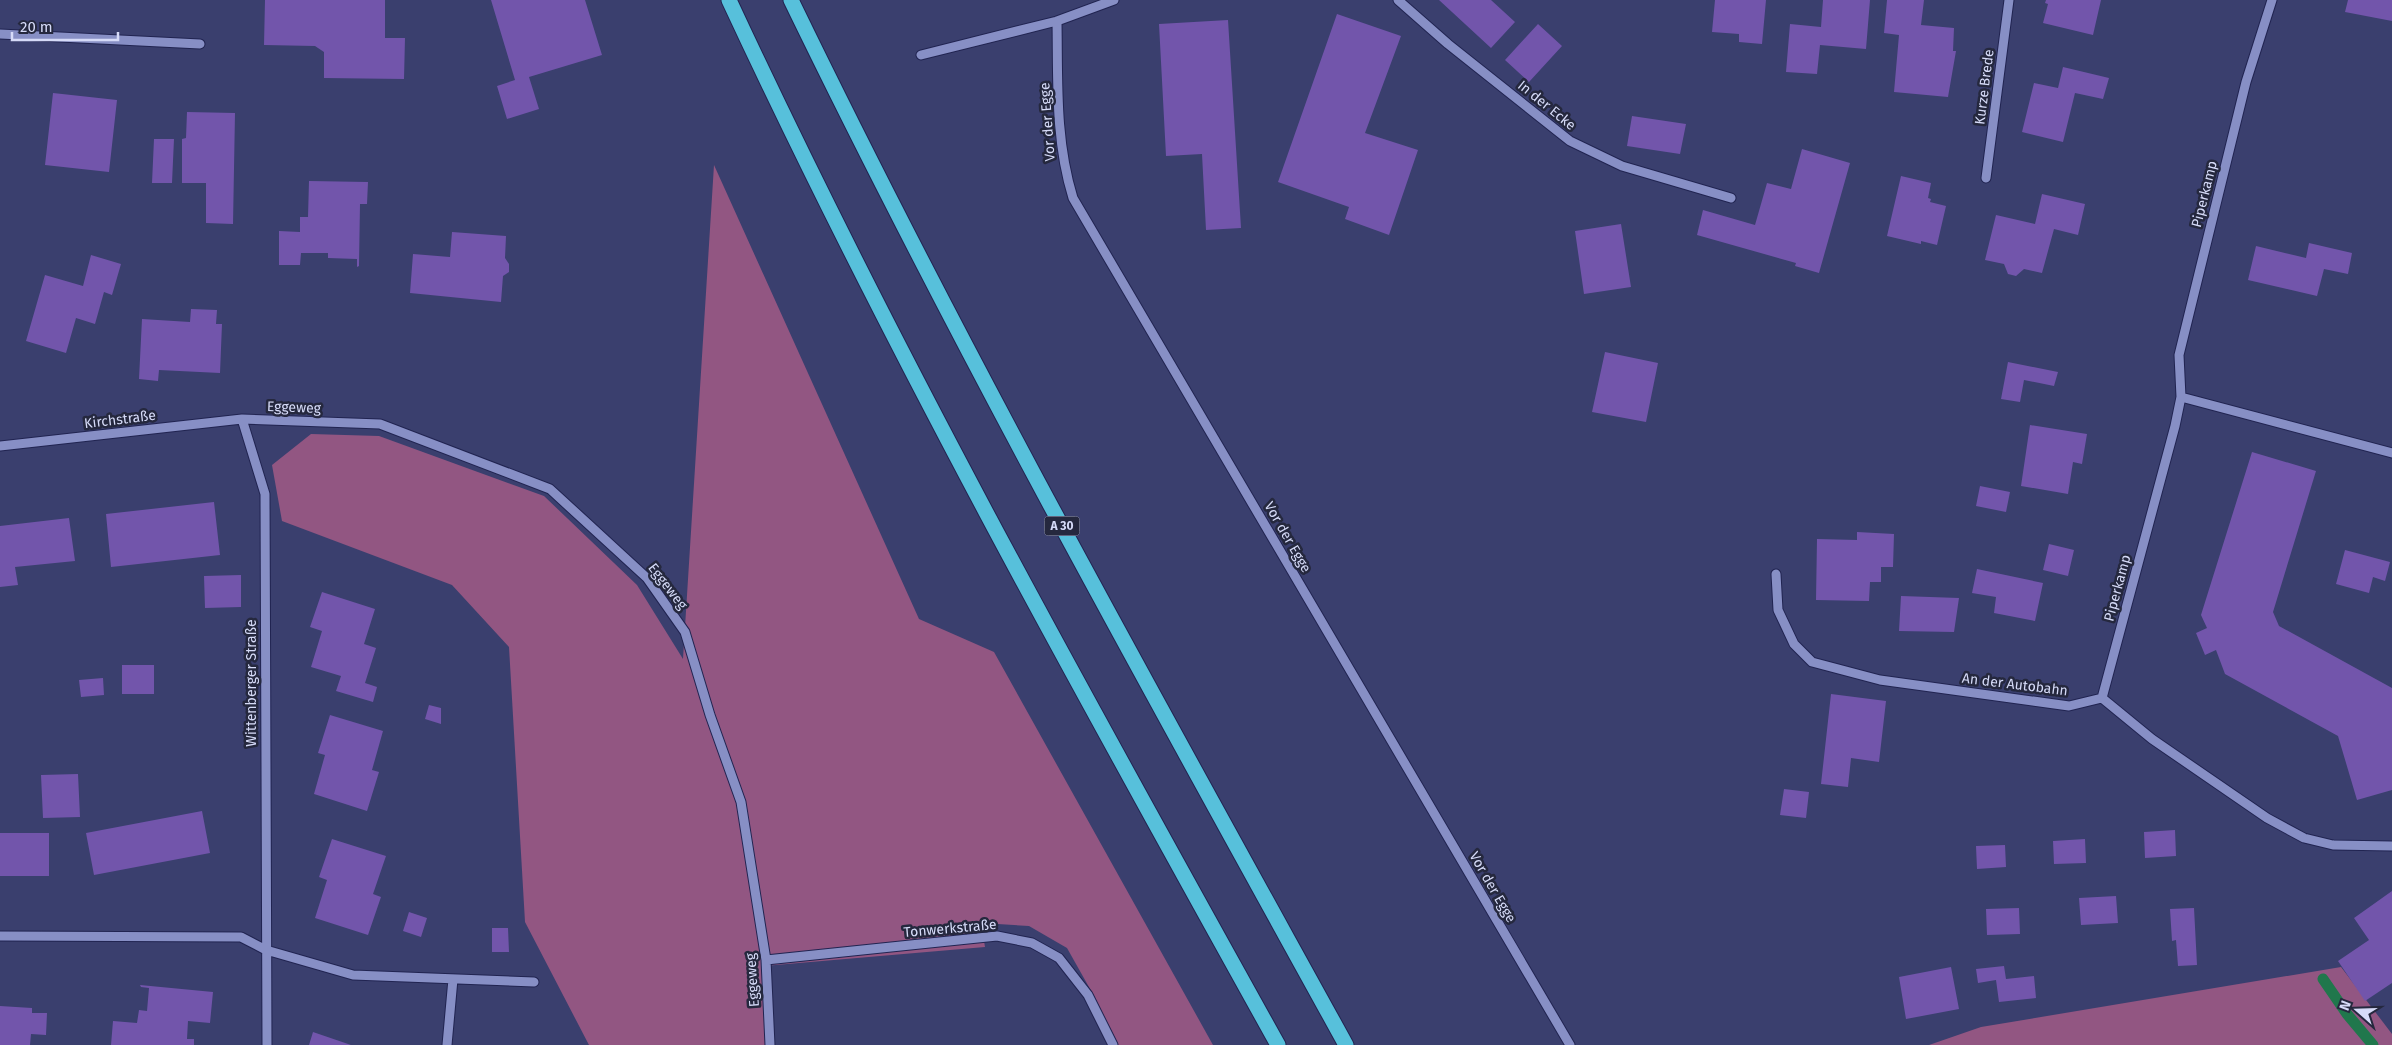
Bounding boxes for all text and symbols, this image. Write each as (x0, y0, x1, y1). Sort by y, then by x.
scale bar (12, 10, 119, 42)
text: 20 m (20, 18, 53, 36)
street label: Kurze Brede (1971, 48, 1998, 126)
street label: In der Ecke (1514, 77, 1579, 134)
street label: Vor der Egge (1036, 82, 1059, 162)
street label: Piperkamp (2188, 159, 2221, 229)
street label: Eggeweg (267, 398, 322, 417)
street label: Kirchstraße (83, 407, 157, 432)
street label: Vor der Egge (1260, 499, 1315, 576)
road number: A 30 (1044, 516, 1080, 536)
street label: Piperkamp (2100, 553, 2135, 623)
street label: Eggeweg (644, 560, 691, 613)
street label: Wittenberger Straße (243, 619, 260, 747)
street label: An der Autobahn (1961, 670, 2069, 699)
street label: Vor der Egge (1465, 849, 1520, 926)
street label: Tonwerkstraße (903, 916, 997, 941)
street label: Eggeweg (742, 952, 763, 1008)
north arrow (2332, 985, 2382, 1035)
text: N (2336, 998, 2355, 1013)

